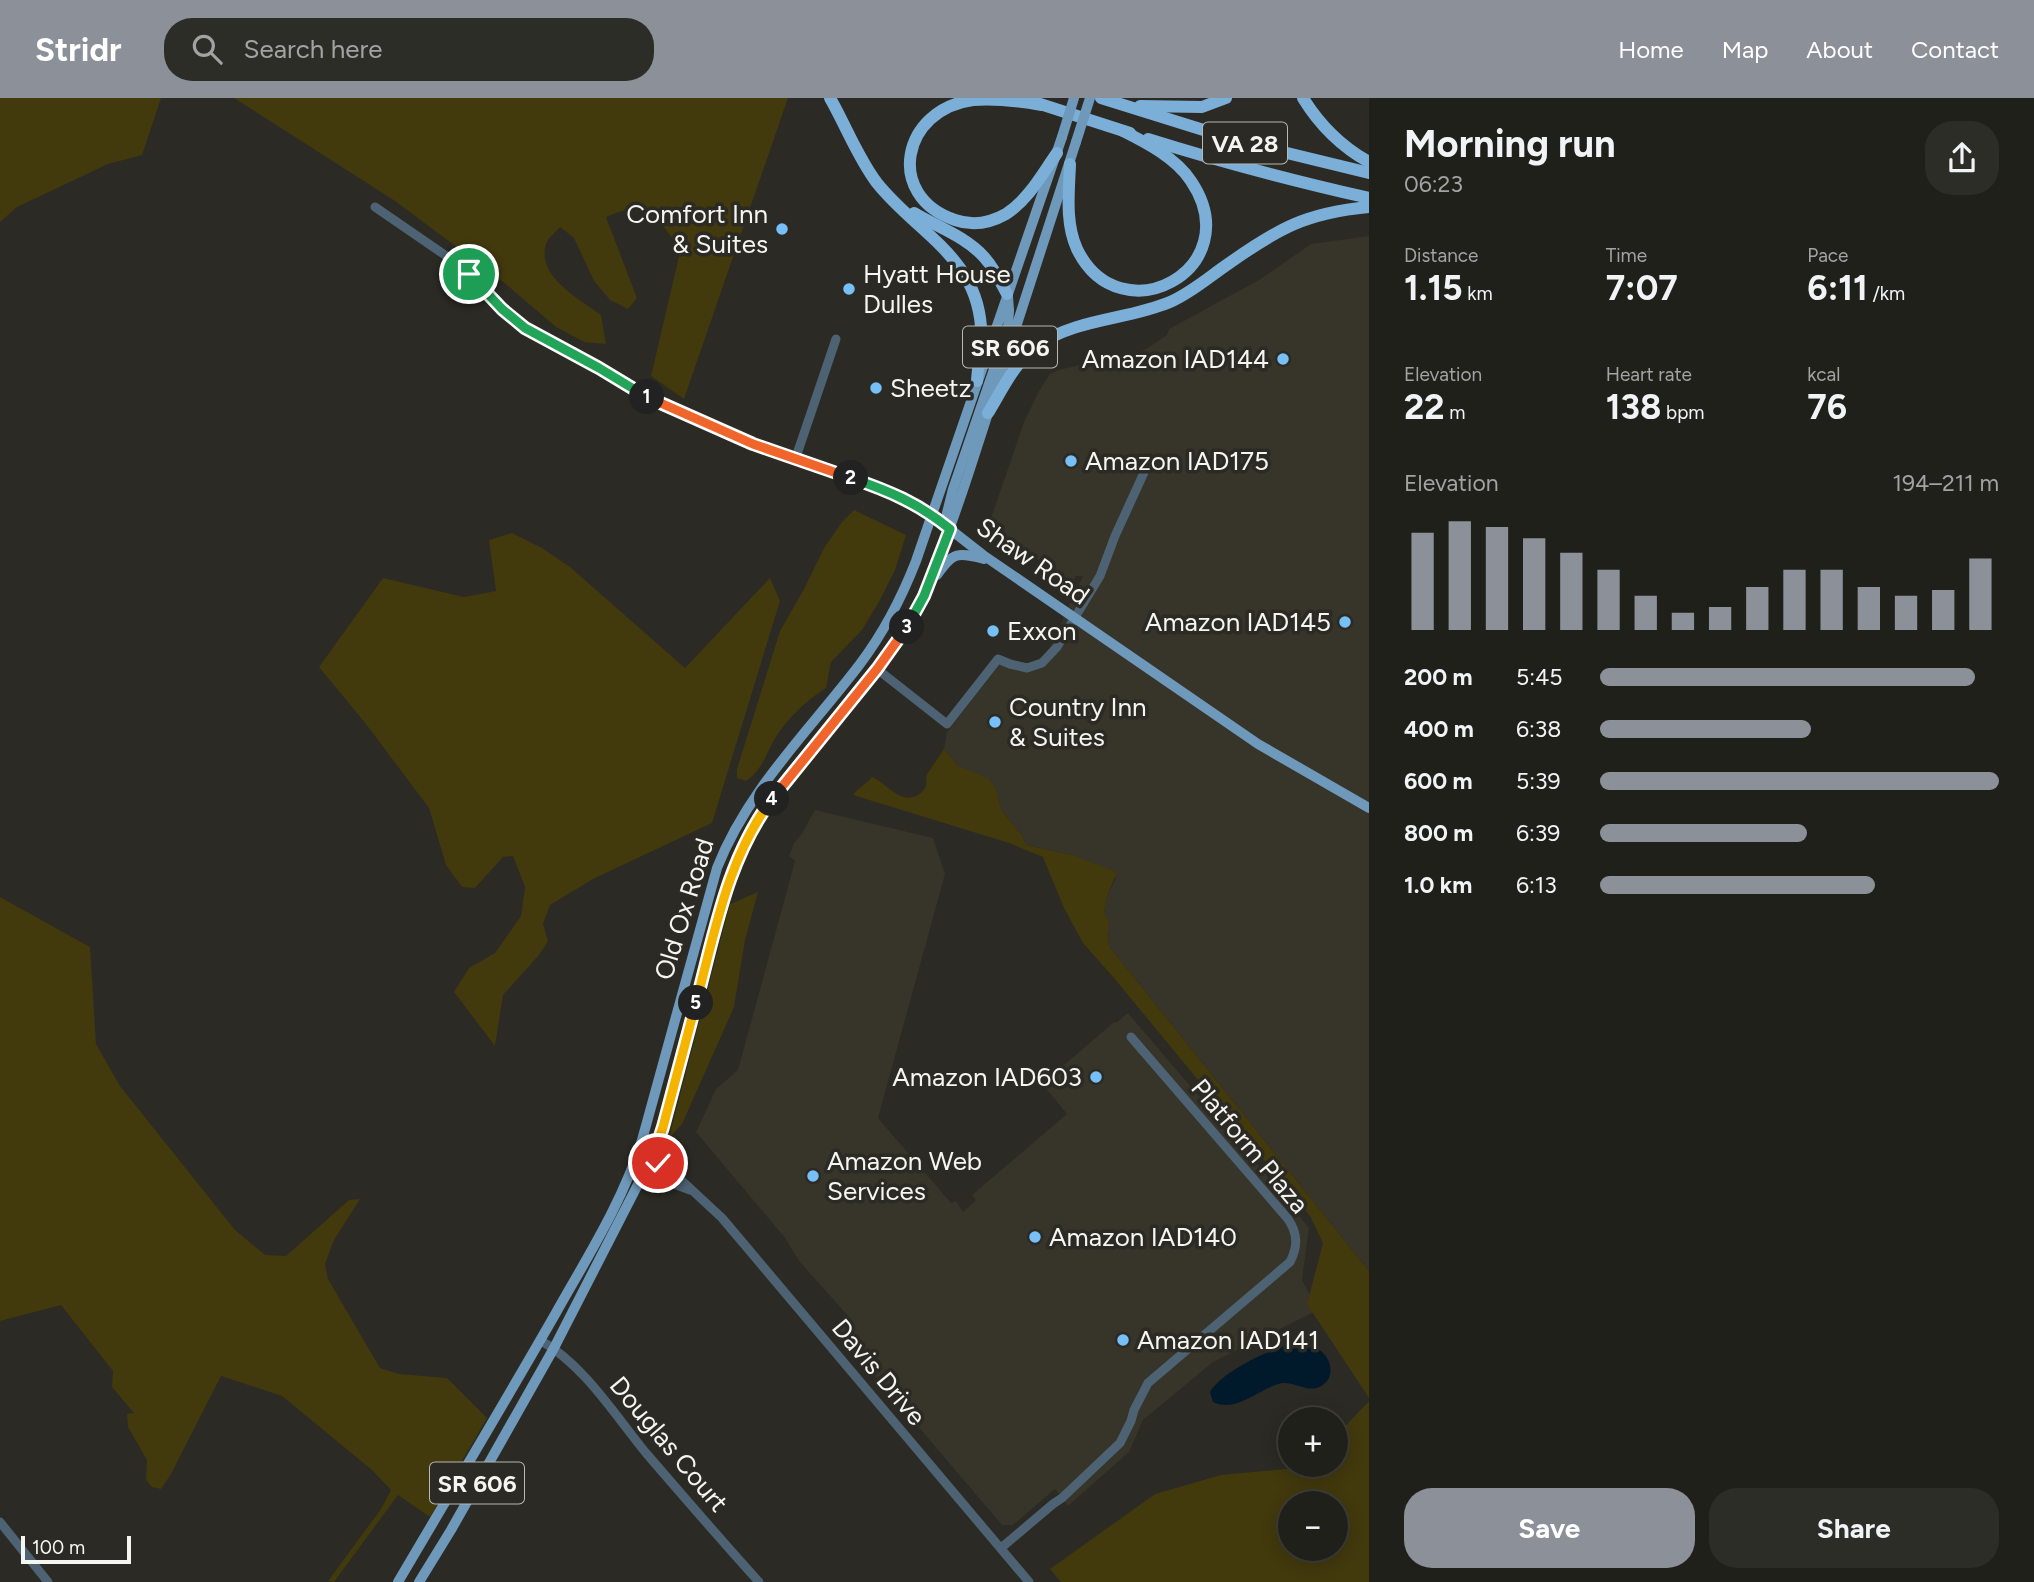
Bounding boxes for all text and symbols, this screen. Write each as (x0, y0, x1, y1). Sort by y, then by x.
search box (164, 18, 654, 81)
text: Stridr (35, 30, 122, 69)
icon: search (188, 30, 226, 68)
text: Search here (244, 33, 383, 65)
text: Home (1618, 35, 1684, 64)
text: Map (1722, 35, 1768, 64)
text: About (1806, 35, 1873, 64)
text: Contact (1911, 35, 1999, 64)
text: Morning run (1404, 121, 1616, 167)
button: share (1925, 121, 1999, 195)
road number: VA 28 (1203, 123, 1287, 164)
text: 06:23 (1404, 170, 1463, 198)
place label: Comfort Inn & Suites (626, 198, 768, 260)
marker: Comfort Inn & Suites (774, 221, 790, 237)
pin (439, 244, 499, 304)
text: Distance (1404, 244, 1478, 267)
text: Time (1606, 244, 1647, 267)
text: Pace (1807, 244, 1848, 267)
icon: arrive (450, 255, 488, 293)
place label: Hyatt House Dulles (863, 258, 1011, 320)
text: 1.15 (1404, 267, 1463, 309)
text: 7:07 (1606, 267, 1678, 309)
text: 6:11 (1807, 267, 1868, 309)
marker: Hyatt House Dulles (841, 281, 857, 297)
text: km (1463, 282, 1493, 305)
text: /km (1868, 282, 1905, 305)
road number: SR 606 (963, 326, 1057, 368)
place label: Amazon IAD144 (1082, 343, 1269, 375)
marker: Amazon IAD144 (1275, 351, 1291, 367)
text: Elevation (1404, 363, 1482, 386)
text: Heart rate (1606, 363, 1692, 386)
text: kcal (1807, 363, 1841, 386)
place label: Sheetz (890, 372, 971, 404)
pin: 1 (630, 380, 664, 414)
marker: Sheetz (868, 380, 884, 396)
text: 1 (642, 385, 651, 408)
text: 22 (1404, 386, 1445, 428)
text: 138 (1606, 386, 1661, 428)
text: 76 (1807, 386, 1847, 428)
text: m (1445, 401, 1465, 424)
text: bpm (1661, 401, 1705, 424)
place label: Amazon IAD175 (1085, 445, 1269, 477)
marker: Amazon IAD175 (1063, 453, 1079, 469)
pin: 2 (834, 460, 868, 496)
text: 2 (845, 466, 856, 489)
text: Elevation (1404, 469, 1499, 497)
text: 194–211 m (1892, 469, 1999, 497)
street label: Shaw Road (970, 511, 1096, 611)
place label: Amazon IAD145 (1145, 606, 1331, 638)
pin: 3 (890, 610, 925, 644)
marker: Amazon IAD145 (1337, 614, 1353, 630)
text: 3 (901, 615, 912, 638)
place label: Exxon (1007, 615, 1077, 647)
marker: Exxon (985, 623, 1001, 639)
text: 200 m (1404, 663, 1473, 691)
text: 5:45 (1516, 663, 1563, 691)
place label: Country Inn & Suites (1009, 691, 1147, 753)
marker: Country Inn & Suites (987, 714, 1003, 730)
text: 400 m (1404, 715, 1474, 743)
text: 6:38 (1516, 715, 1561, 743)
text: 600 m (1404, 767, 1473, 795)
text: 5:39 (1516, 767, 1561, 795)
pin: 4 (754, 782, 790, 816)
text: 4 (765, 787, 778, 810)
text: 800 m (1404, 819, 1473, 847)
text: 6:39 (1516, 819, 1560, 847)
street label: Old Ox Road (647, 834, 721, 984)
text: 1.0 km (1404, 871, 1472, 899)
text: 6:13 (1516, 871, 1557, 899)
pin: 5 (678, 986, 714, 1020)
text: 5 (690, 991, 701, 1014)
place label: Amazon IAD603 (892, 1061, 1082, 1093)
marker: Amazon IAD603 (1088, 1069, 1104, 1085)
street label: Platform Plaza (1184, 1072, 1316, 1220)
pin (628, 1133, 688, 1193)
icon: check (639, 1144, 677, 1182)
place label: Amazon Web Services (827, 1145, 982, 1207)
marker: Amazon Web Services (805, 1168, 821, 1184)
place label: Amazon IAD140 (1049, 1221, 1237, 1253)
marker: Amazon IAD140 (1027, 1229, 1043, 1245)
street label: Davis Drive (825, 1312, 933, 1432)
place label: Amazon IAD141 (1137, 1324, 1319, 1356)
marker: Amazon IAD141 (1115, 1332, 1131, 1348)
street label: Douglas Court (603, 1370, 735, 1518)
map controls (1278, 1407, 1348, 1561)
button: + (1278, 1407, 1348, 1477)
road number: SR 606 (430, 1462, 524, 1504)
button: Save (1404, 1488, 1695, 1568)
button: Share (1709, 1488, 1999, 1568)
button: − (1278, 1491, 1348, 1561)
scale bar (21, 1533, 131, 1565)
text: 100 m (32, 1536, 85, 1559)

